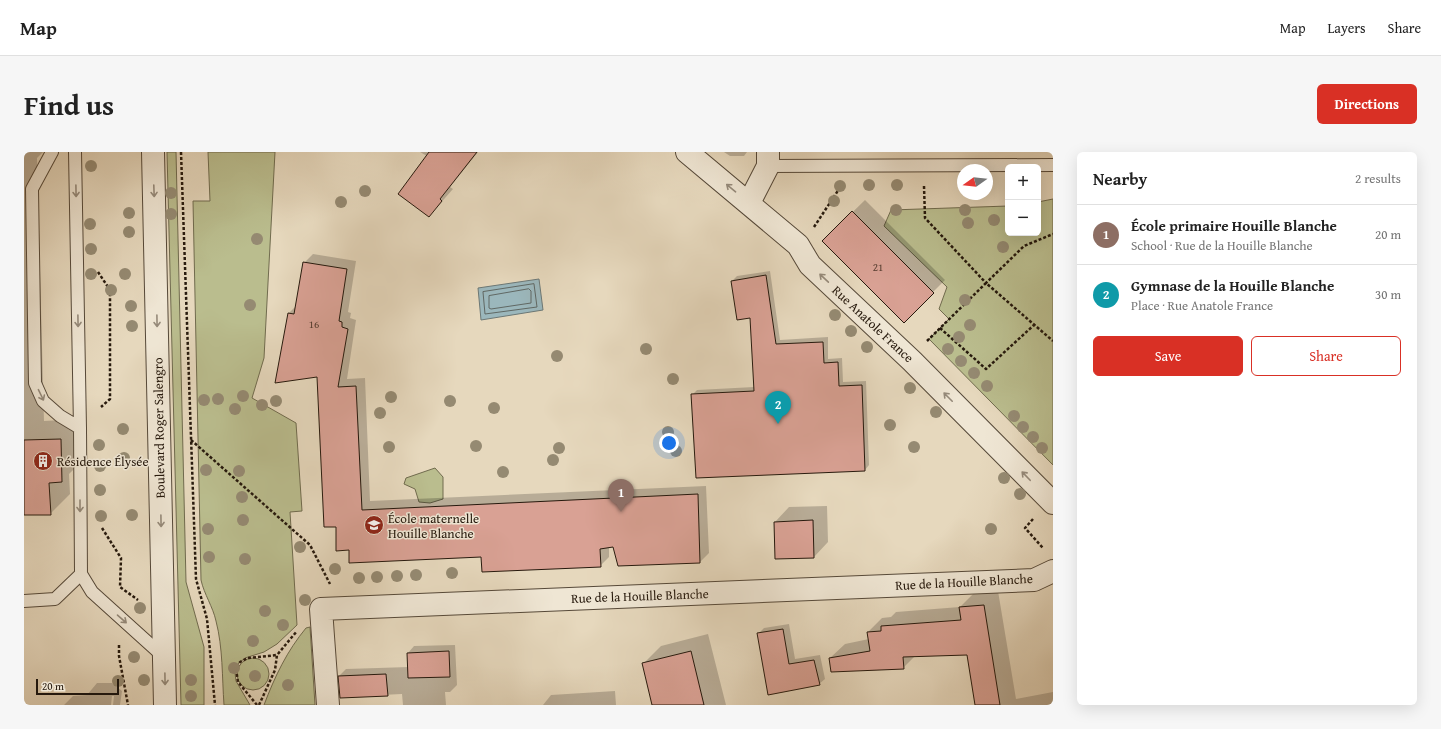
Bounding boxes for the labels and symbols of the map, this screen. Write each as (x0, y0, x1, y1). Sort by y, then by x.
north arrow (957, 164, 993, 200)
one-way arrow (72, 184, 80, 197)
one-way arrow (150, 184, 158, 197)
one-way arrow (725, 184, 736, 193)
house number: 21 (873, 259, 883, 275)
one-way arrow (819, 273, 829, 282)
street label: Rue Anatole France (828, 281, 918, 367)
one-way arrow (74, 314, 82, 327)
one-way arrow (153, 314, 161, 327)
house number: 16 (309, 316, 319, 332)
street label: Boulevard Roger Salengro (148, 357, 170, 499)
one-way arrow (38, 389, 45, 401)
pin: 2 (765, 391, 791, 424)
one-way arrow (943, 392, 953, 402)
your location (659, 433, 679, 453)
building icon: Résidence Élysée (32, 450, 54, 472)
place label: Résidence Élysée (57, 452, 149, 471)
one-way arrow (1021, 471, 1030, 481)
pin: 1 (608, 479, 634, 512)
one-way arrow (76, 499, 84, 512)
place label: École maternelle Houille Blanche (388, 509, 479, 543)
one-way arrow (157, 514, 165, 527)
school or university icon: École maternelle Houille Blanche (363, 514, 385, 536)
street label: Rue de la Houille Blanche (895, 569, 1033, 595)
street label: Rue de la Houille Blanche (571, 584, 709, 608)
one-way arrow (116, 615, 127, 624)
one-way arrow (161, 672, 169, 685)
scale bar (36, 677, 119, 696)

